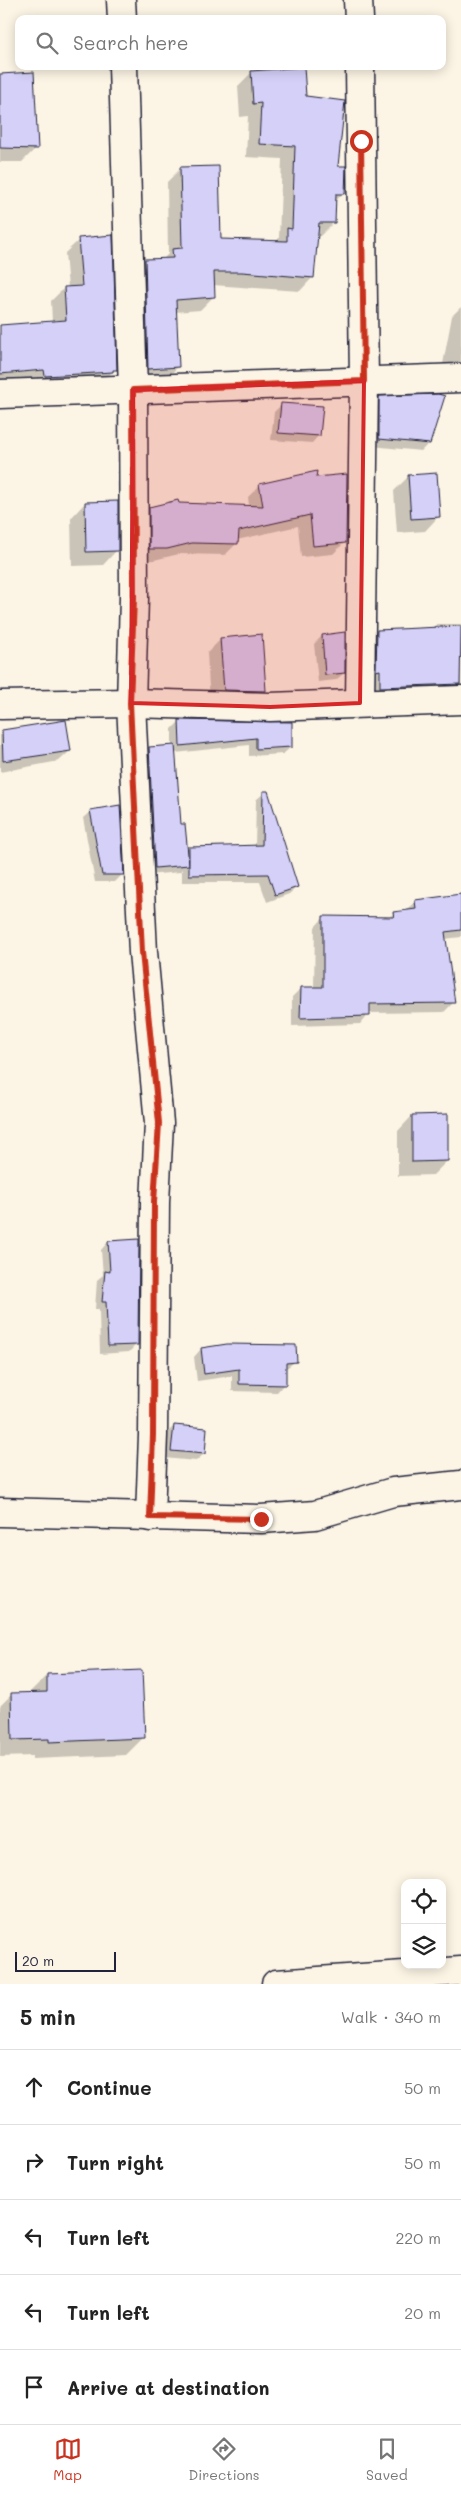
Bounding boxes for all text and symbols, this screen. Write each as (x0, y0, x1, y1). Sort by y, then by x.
search box (15, 15, 446, 70)
icon: search (33, 29, 61, 57)
text: Search here (73, 30, 189, 55)
route start (350, 130, 373, 153)
route end (250, 1508, 273, 1531)
map controls (401, 1879, 446, 1969)
button: locate (401, 1879, 446, 1924)
button: layers (401, 1924, 446, 1969)
scale bar (15, 1949, 116, 1972)
text: 20 m (22, 1951, 54, 1970)
text: 5 min (20, 2003, 76, 2030)
text: Walk · 340 m (341, 2006, 441, 2027)
icon: ahead (20, 2073, 48, 2101)
text: Continue (67, 2075, 152, 2100)
text: 50 m (404, 2077, 441, 2098)
icon: right (20, 2148, 48, 2176)
text: Turn right (67, 2150, 164, 2175)
text: 50 m (404, 2152, 441, 2173)
icon: left (20, 2223, 48, 2251)
text: Turn left (67, 2225, 150, 2250)
text: 220 m (395, 2227, 441, 2248)
icon: left (20, 2298, 48, 2326)
text: Turn left (67, 2300, 150, 2325)
text: 20 m (404, 2302, 441, 2323)
icon: arrive (20, 2373, 48, 2401)
text: Arrive at destination (67, 2375, 270, 2400)
tab: Map (53, 2435, 82, 2484)
tab: Directions (188, 2435, 260, 2484)
tab: Saved (366, 2435, 408, 2484)

